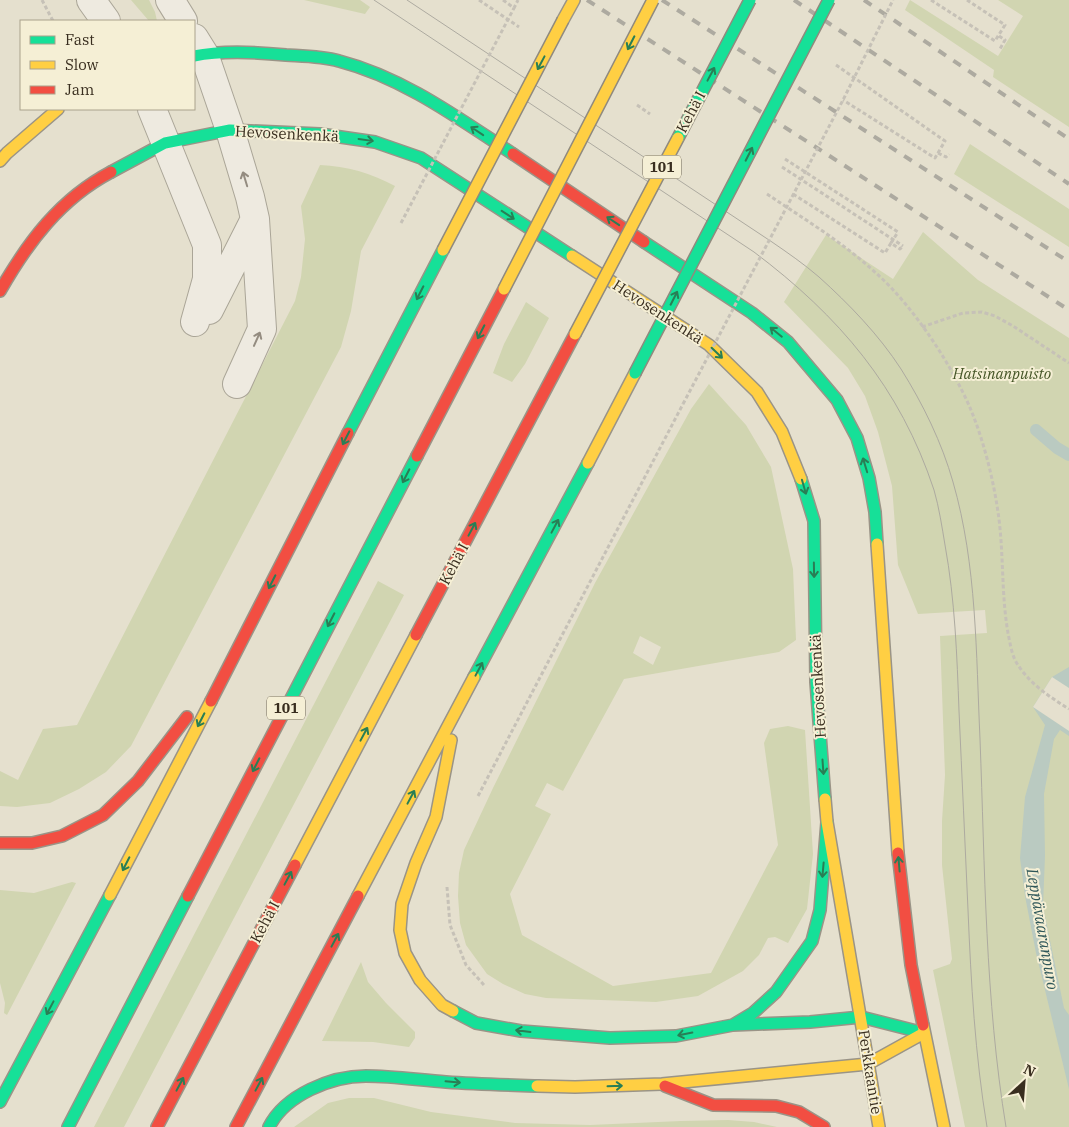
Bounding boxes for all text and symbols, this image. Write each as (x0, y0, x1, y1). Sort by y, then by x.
legend (20, 20, 195, 110)
text: Fast (65, 30, 95, 49)
one-way arrow (626, 36, 636, 51)
text: Slow (65, 55, 99, 74)
one-way arrow (535, 56, 545, 70)
one-way arrow (707, 67, 716, 82)
text: Jam (65, 80, 94, 99)
street label: Kehä I (672, 88, 709, 136)
street label: Hevosenkenkä (234, 121, 340, 146)
one-way arrow (471, 126, 485, 136)
one-way arrow (357, 136, 373, 146)
one-way arrow (745, 147, 754, 162)
road number: 101 (643, 156, 681, 178)
one-way arrow (239, 171, 249, 187)
one-way arrow (501, 210, 515, 220)
one-way arrow (606, 216, 620, 226)
street label: Hevosenkenkä (609, 275, 707, 348)
one-way arrow (415, 286, 425, 301)
one-way arrow (669, 291, 679, 306)
one-way arrow (476, 324, 485, 339)
one-way arrow (770, 326, 783, 337)
one-way arrow (253, 332, 263, 347)
one-way arrow (710, 347, 723, 359)
park label: Hatsinanpuisto (952, 364, 1051, 383)
one-way arrow (341, 430, 350, 445)
one-way arrow (860, 457, 870, 473)
one-way arrow (401, 468, 410, 483)
one-way arrow (799, 479, 809, 495)
one-way arrow (550, 519, 560, 533)
one-way arrow (467, 521, 477, 536)
street label: Kehä I (435, 540, 472, 588)
one-way arrow (810, 562, 819, 578)
one-way arrow (267, 575, 277, 590)
one-way arrow (326, 613, 336, 628)
street label: Hevosenkenkä (805, 633, 830, 739)
one-way arrow (474, 662, 484, 677)
road number: 101 (267, 696, 305, 720)
one-way arrow (196, 712, 206, 727)
one-way arrow (359, 727, 369, 742)
one-way arrow (251, 757, 261, 772)
one-way arrow (818, 759, 828, 775)
one-way arrow (407, 790, 416, 805)
one-way arrow (121, 856, 130, 871)
one-way arrow (895, 856, 904, 872)
one-way arrow (818, 862, 828, 878)
water label: Leppävaaranpuro (1022, 866, 1064, 991)
one-way arrow (284, 871, 293, 886)
street label: Kehä I (246, 898, 283, 946)
one-way arrow (330, 933, 340, 948)
one-way arrow (45, 1000, 55, 1015)
one-way arrow (515, 1026, 531, 1036)
street label: Perkkaantie (854, 1028, 887, 1116)
one-way arrow (677, 1030, 693, 1040)
north arrow (999, 1057, 1049, 1107)
text: N (1021, 1060, 1039, 1081)
one-way arrow (176, 1077, 185, 1092)
one-way arrow (255, 1077, 264, 1092)
one-way arrow (444, 1077, 460, 1086)
one-way arrow (607, 1081, 623, 1090)

